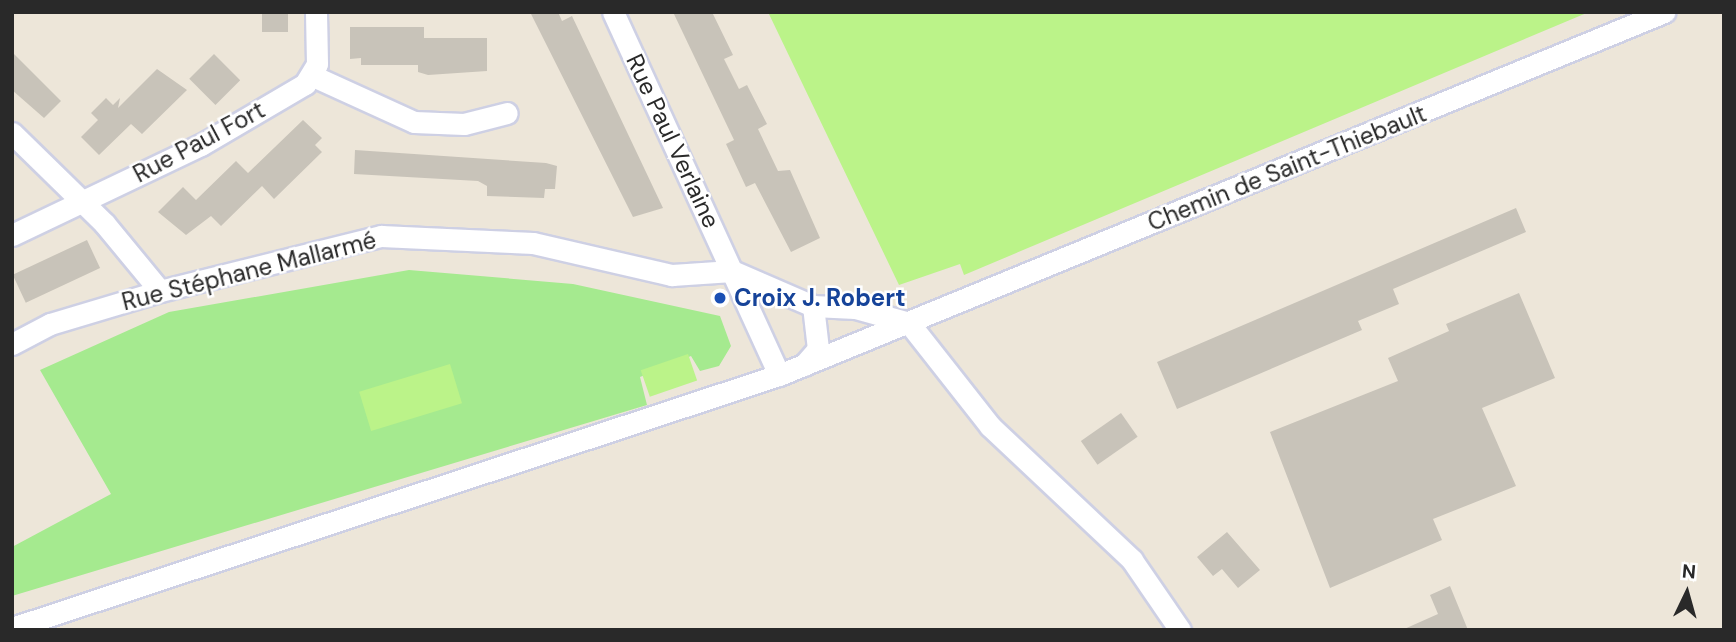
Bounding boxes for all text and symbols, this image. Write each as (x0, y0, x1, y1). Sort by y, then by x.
street label: Rue Paul Verlaine (620, 49, 726, 233)
street label: Rue Paul Fort (128, 95, 270, 189)
street label: Chemin de Saint-Thiebault (1143, 99, 1431, 237)
street label: Rue Stéphane Mallarmé (119, 225, 379, 317)
place label: Croix J. Robert (734, 284, 906, 312)
marker: Croix J. Robert (712, 290, 728, 306)
north arrow (1652, 558, 1722, 628)
text: N (1681, 559, 1697, 585)

